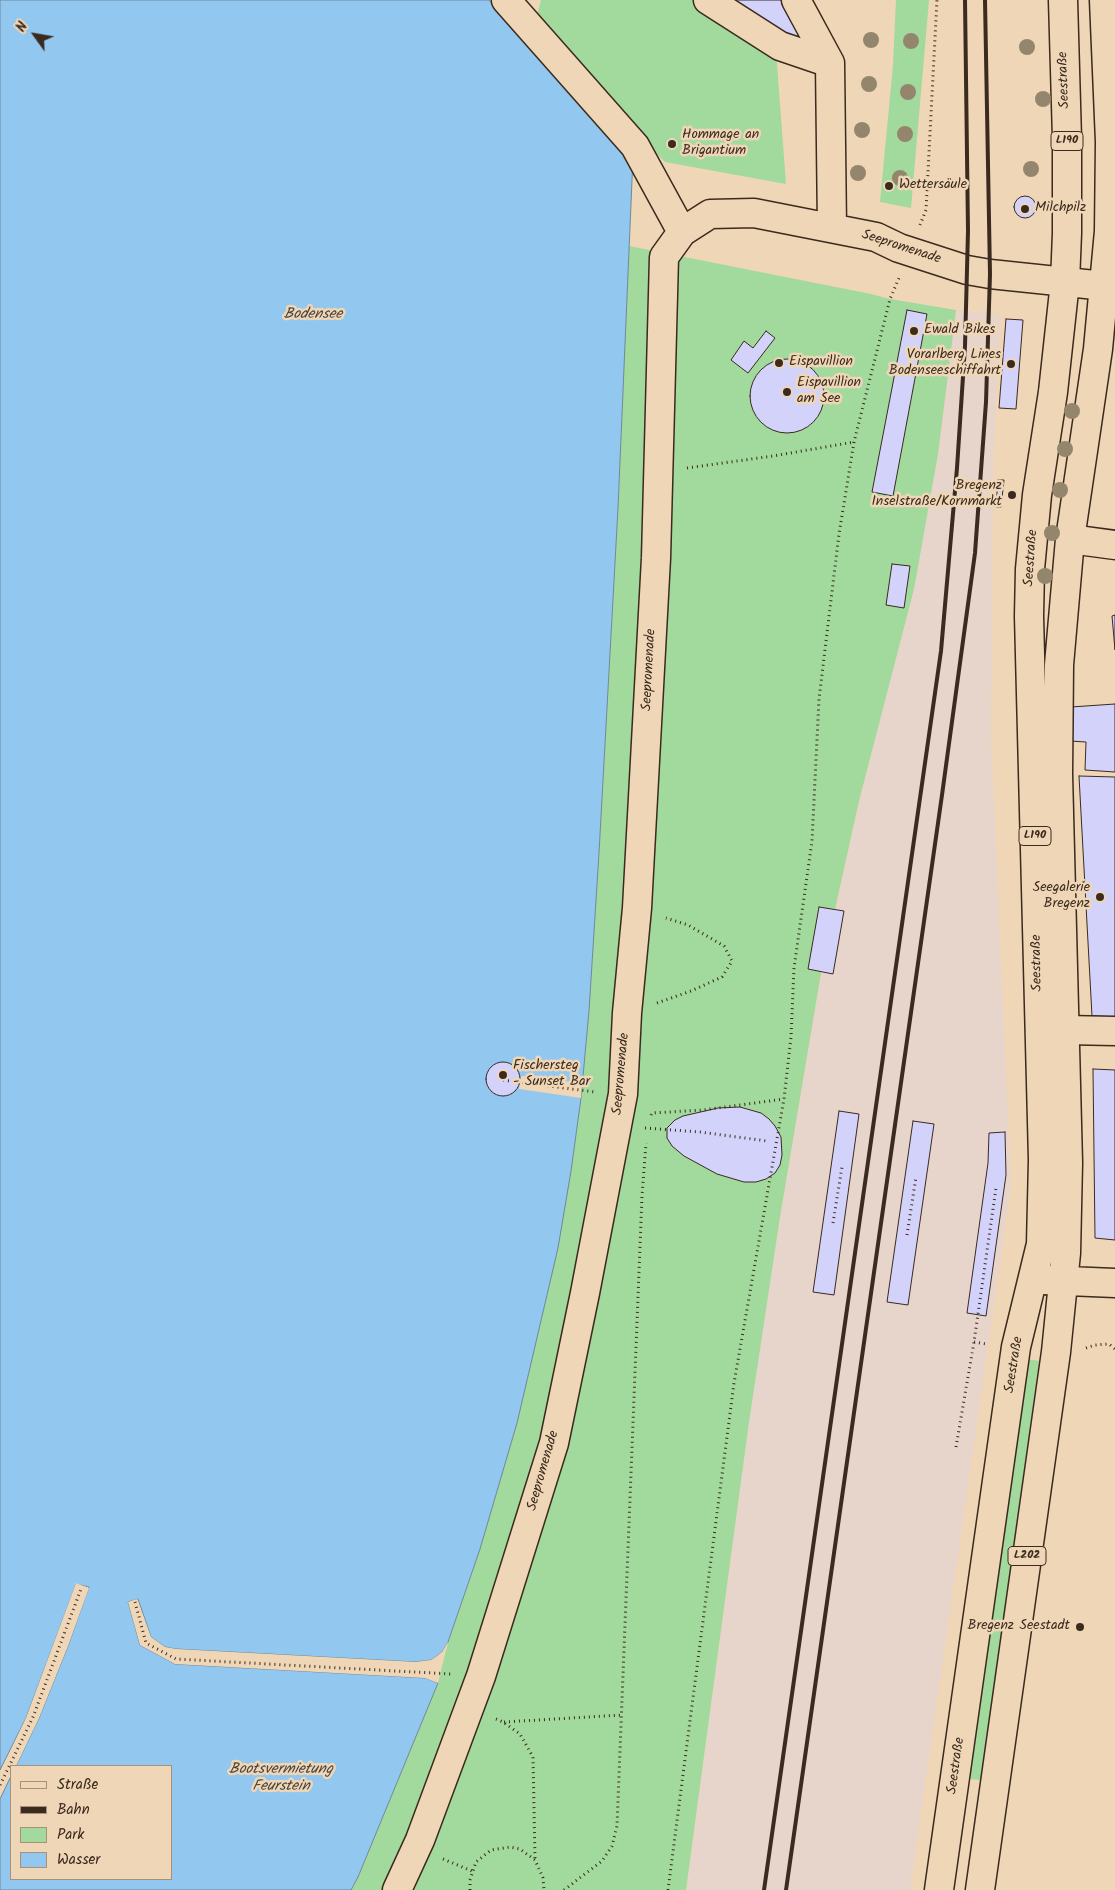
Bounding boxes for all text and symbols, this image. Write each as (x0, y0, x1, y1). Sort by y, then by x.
north arrow (10, 10, 60, 60)
text: N (11, 17, 34, 37)
street label: Seestraße (1056, 51, 1074, 109)
place label: Hommage an Brigantium (682, 128, 759, 160)
road number: L190 (1051, 132, 1083, 150)
marker: Hommage an Brigantium (666, 138, 678, 150)
place label: Wettersäule (899, 178, 967, 194)
marker: Wettersäule (883, 180, 895, 192)
place label: Milchpilz (1035, 201, 1086, 217)
marker: Milchpilz (1019, 203, 1031, 215)
street label: Seepromenade (859, 227, 943, 269)
water label: Bodensee (284, 306, 342, 324)
place label: Ewald Bikes (924, 323, 995, 339)
marker: Ewald Bikes (908, 325, 920, 337)
place label: Vorarlberg Lines Bodenseeschiffahrt (889, 348, 1001, 381)
place label: Eispavillion (789, 355, 853, 371)
marker: Eispavillion (773, 357, 785, 369)
marker: Vorarlberg Lines Bodenseeschiffahrt (1005, 358, 1017, 370)
place label: Eispavillion am See (797, 376, 861, 408)
marker: Eispavillion am See (781, 386, 793, 398)
place label: Bregenz Inselstraße/Kornmarkt (871, 479, 1002, 512)
marker: Bregenz Inselstraße/Kornmarkt (1006, 489, 1018, 501)
street label: Seestraße (1022, 529, 1042, 587)
street label: Seepromenade (639, 628, 661, 712)
road number: L190 (1019, 826, 1051, 846)
place label: Seegalerie Bregenz (1033, 881, 1090, 914)
marker: Seegalerie Bregenz (1094, 891, 1106, 903)
street label: Seestraße (1029, 934, 1047, 992)
street label: Seepromenade (610, 1032, 634, 1116)
place label: Fischersteg - Sunset Bar (513, 1059, 590, 1092)
marker: Fischersteg - Sunset Bar (497, 1069, 509, 1081)
street label: Seestraße (1002, 1335, 1028, 1395)
street label: Seepromenade (525, 1429, 563, 1513)
road number: L202 (1008, 1546, 1046, 1565)
place label: Bregenz Seestadt (968, 1619, 1070, 1635)
marker: Bregenz Seestadt (1074, 1621, 1086, 1633)
street label: Seestraße (945, 1737, 969, 1795)
water label: Bootsvermietung Feurstein (229, 1761, 333, 1796)
legend (10, 1765, 172, 1880)
text: Straße (57, 1773, 98, 1797)
text: Bahn (57, 1798, 90, 1822)
text: Park (57, 1823, 84, 1847)
text: Wasser (57, 1848, 100, 1872)

